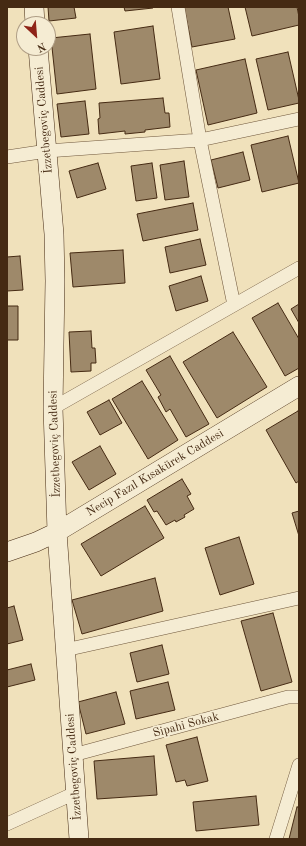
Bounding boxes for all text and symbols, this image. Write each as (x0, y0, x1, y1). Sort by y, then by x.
north arrow (16, 16, 56, 56)
text: N (35, 40, 47, 53)
street label: İzzetbegoviç Caddesi (32, 66, 56, 174)
street label: İzzetbegoviç Caddesi (46, 390, 64, 498)
street label: Necip Fazıl Kısakürek Caddesi (84, 426, 226, 520)
street label: Sipahi Sokak (151, 709, 221, 741)
street label: İzzetbegoviç Caddesi (63, 713, 85, 821)

